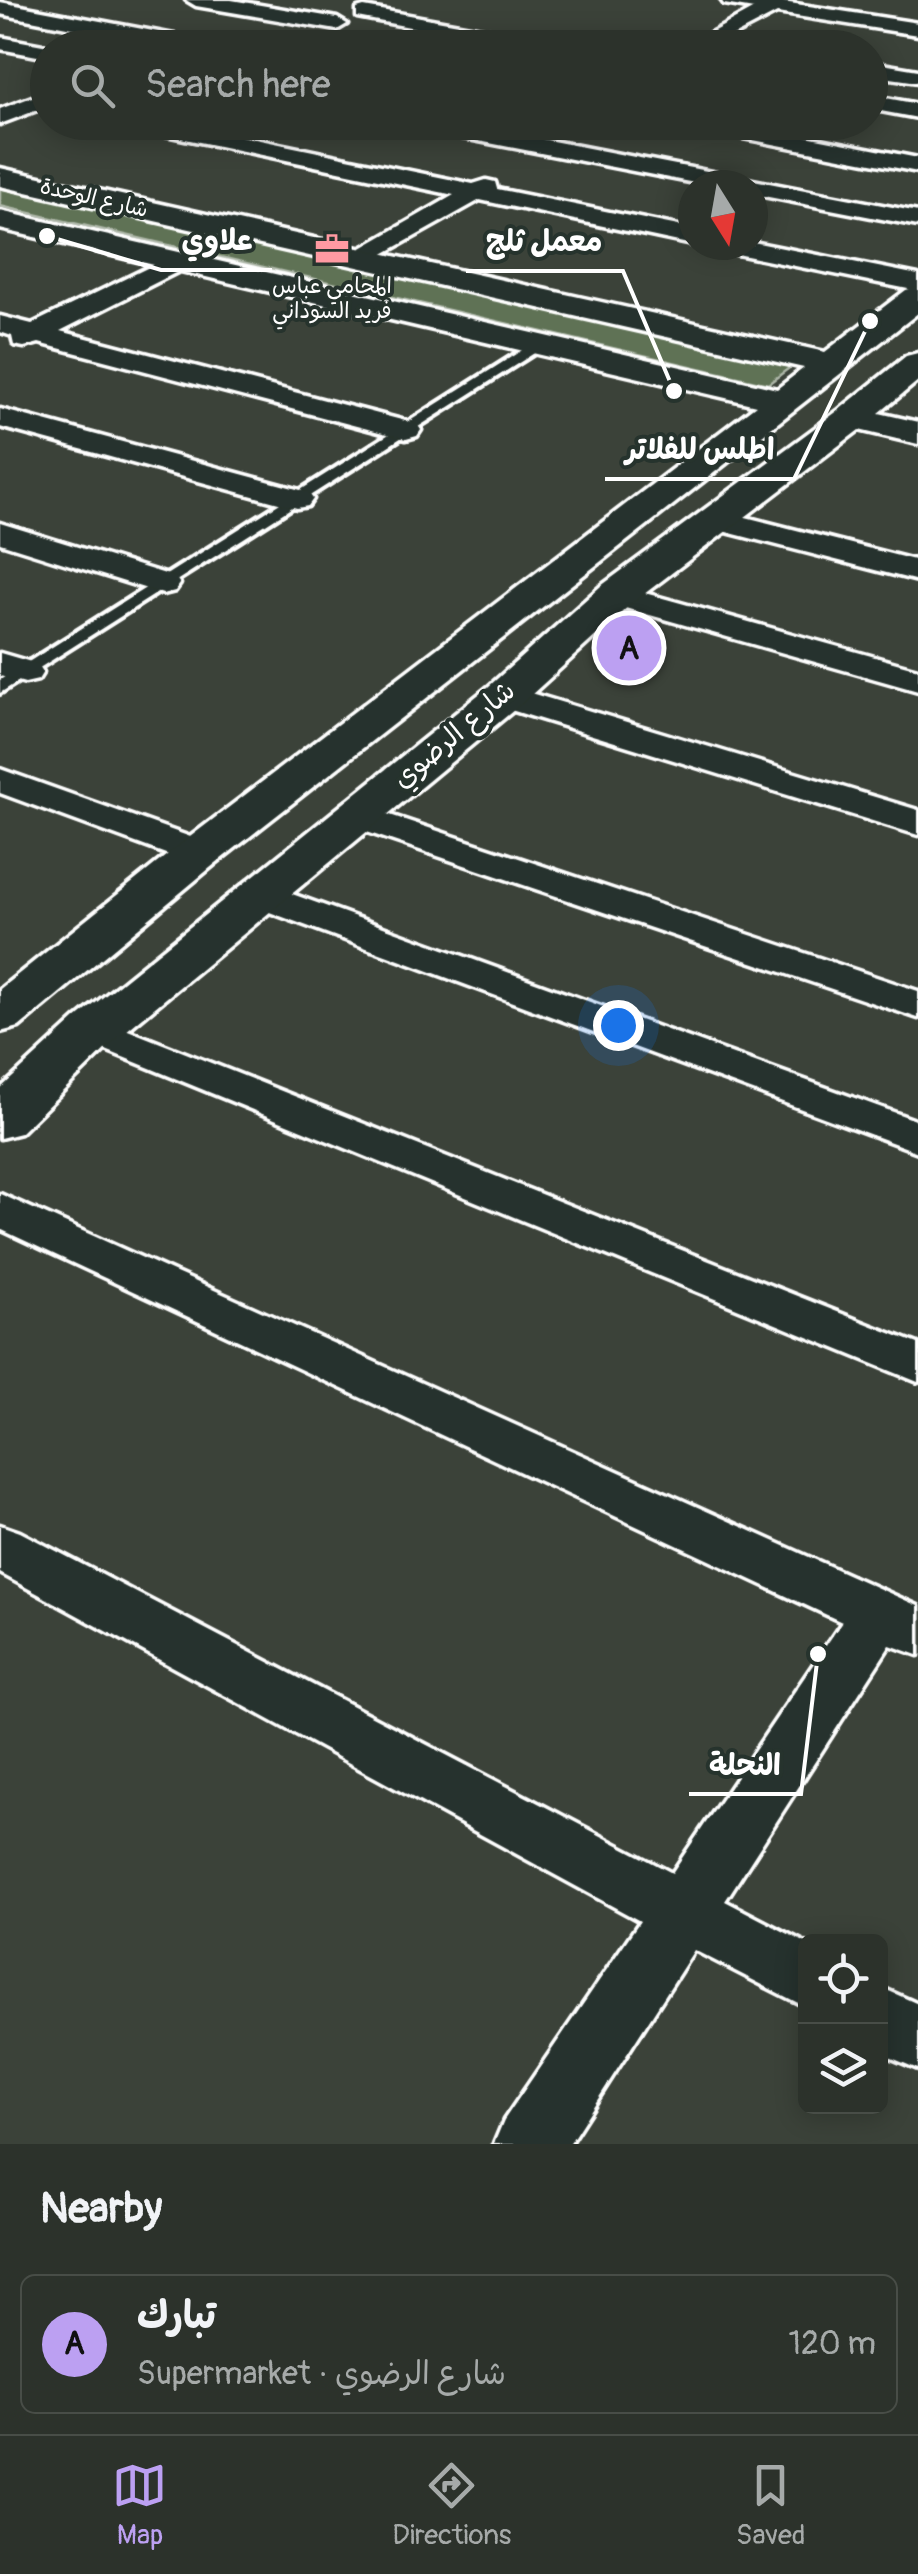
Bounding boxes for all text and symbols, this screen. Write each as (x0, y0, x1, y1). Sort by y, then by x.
search box (30, 30, 888, 140)
icon: search (65, 58, 120, 113)
text: Search here (145, 61, 331, 109)
north arrow (678, 170, 768, 260)
street label: شارع الوحدة (37, 172, 151, 225)
callout: علاوي (161, 210, 272, 270)
callout: معمل ثلج (466, 211, 623, 271)
text: علاوي (181, 222, 253, 262)
text: معمل ثلج (486, 223, 602, 260)
office icon: المحامي عباس فريد السوداني (313, 230, 351, 268)
place label: المحامي عباس فريد السوداني (272, 272, 392, 330)
callout: اطلس للفلاتر (605, 419, 794, 479)
text: اطلس للفلاتر (623, 431, 774, 468)
pin: A (596, 610, 662, 686)
street label: شارع الرضوي (385, 673, 524, 798)
your location (593, 1000, 644, 1051)
callout: النحلة (689, 1734, 801, 1794)
text: النحلة (709, 1747, 781, 1784)
map controls (798, 1934, 888, 2114)
button: locate (798, 1934, 888, 2024)
button: layers (798, 2024, 888, 2114)
text: Nearby (40, 2183, 162, 2235)
text: تبارك (137, 2292, 216, 2340)
text: A (64, 2324, 85, 2364)
text: 120 m (788, 2324, 876, 2364)
text: Supermarket · شارع الرضوي (137, 2354, 506, 2394)
tab: Map (112, 2458, 167, 2553)
tab: Directions (392, 2458, 511, 2553)
tab: Saved (736, 2458, 806, 2553)

